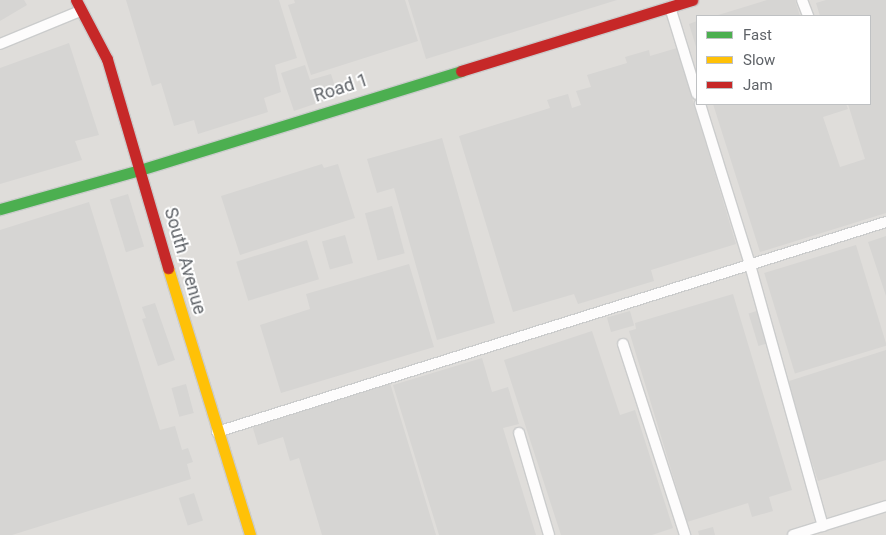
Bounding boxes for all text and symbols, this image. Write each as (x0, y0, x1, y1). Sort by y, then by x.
legend (696, 15, 871, 105)
text: Fast (743, 26, 772, 44)
text: Slow (743, 51, 775, 69)
street label: Road 1 (311, 69, 371, 107)
text: Jam (743, 76, 773, 94)
street label: South Avenue (159, 205, 211, 317)

